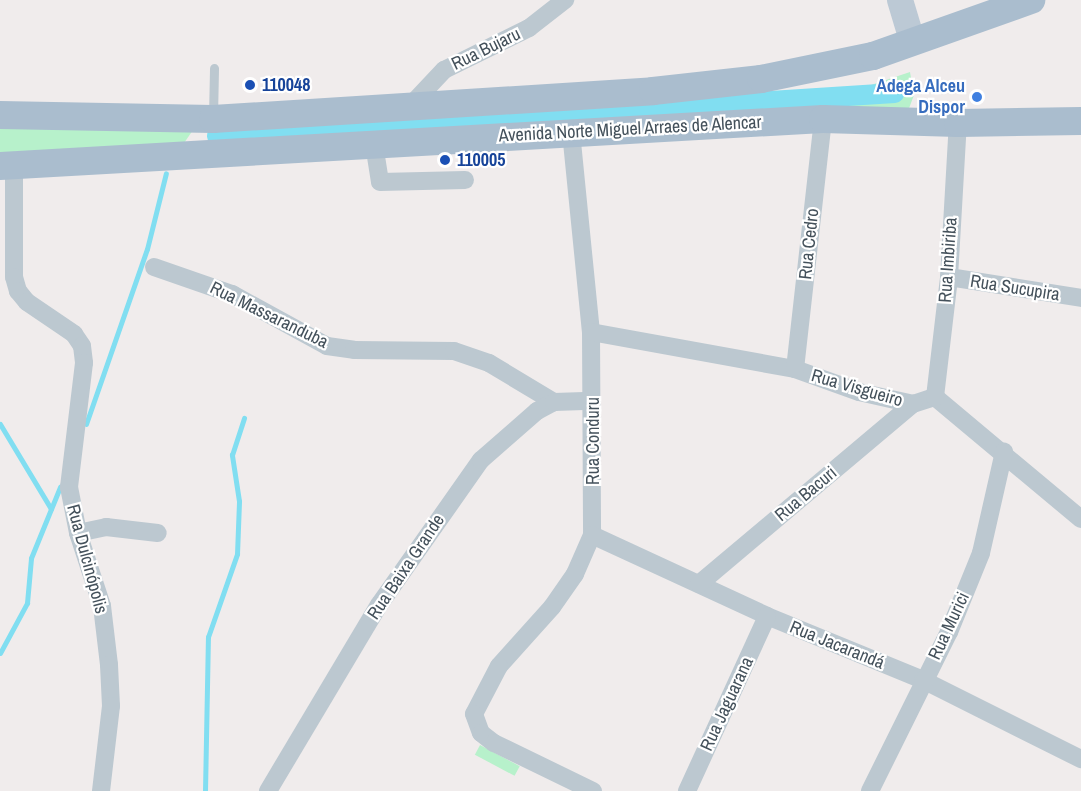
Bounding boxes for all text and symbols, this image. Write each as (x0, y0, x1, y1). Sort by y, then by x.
street label: Rua Bujaru (448, 23, 524, 75)
place label: 110048 (262, 74, 310, 96)
place label: Adega Alceu Dispor (876, 76, 965, 118)
marker: 110048 (243, 78, 257, 92)
marker: Adega Alceu Dispor (970, 90, 984, 104)
street label: Avenida Norte Miguel Arraes de Alencar (497, 111, 763, 147)
place label: 110005 (457, 149, 505, 171)
marker: 110005 (438, 153, 452, 167)
street label: Rua Cedro (795, 207, 823, 281)
street label: Rua Imbiriba (934, 217, 962, 303)
street label: Rua Sucupira (969, 270, 1061, 306)
street label: Rua Massaranduba (206, 277, 332, 353)
street label: Rua Visgueiro (809, 365, 905, 411)
street label: Rua Conduru (582, 397, 604, 485)
street label: Rua Bacuri (771, 462, 841, 526)
street label: Rua Dulcinópolis (62, 502, 112, 616)
street label: Rua Baixa Grande (363, 510, 449, 624)
street label: Rua Murici (924, 589, 974, 663)
street label: Rua Jacarandá (787, 616, 887, 674)
street label: Rua Jaguarana (696, 654, 758, 754)

